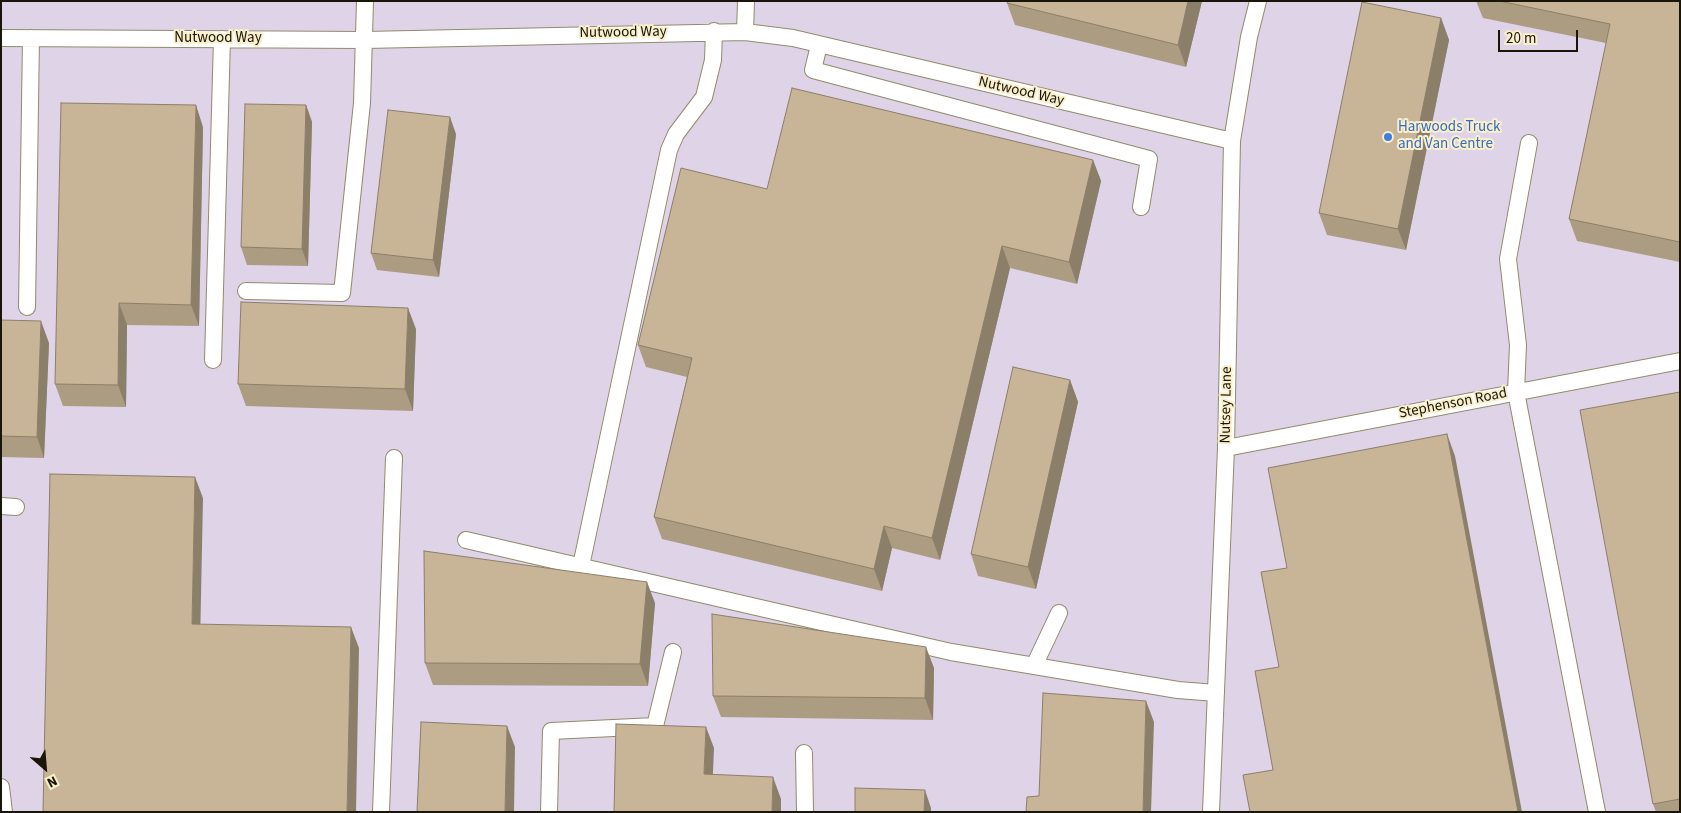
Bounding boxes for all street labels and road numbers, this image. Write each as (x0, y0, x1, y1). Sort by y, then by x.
street label: Nutwood Way (579, 23, 667, 43)
street label: Nutwood Way (174, 30, 262, 48)
street label: Nutwood Way (976, 73, 1066, 111)
street label: Nutsey Lane (1217, 366, 1237, 444)
street label: Stephenson Road (1397, 385, 1509, 423)

